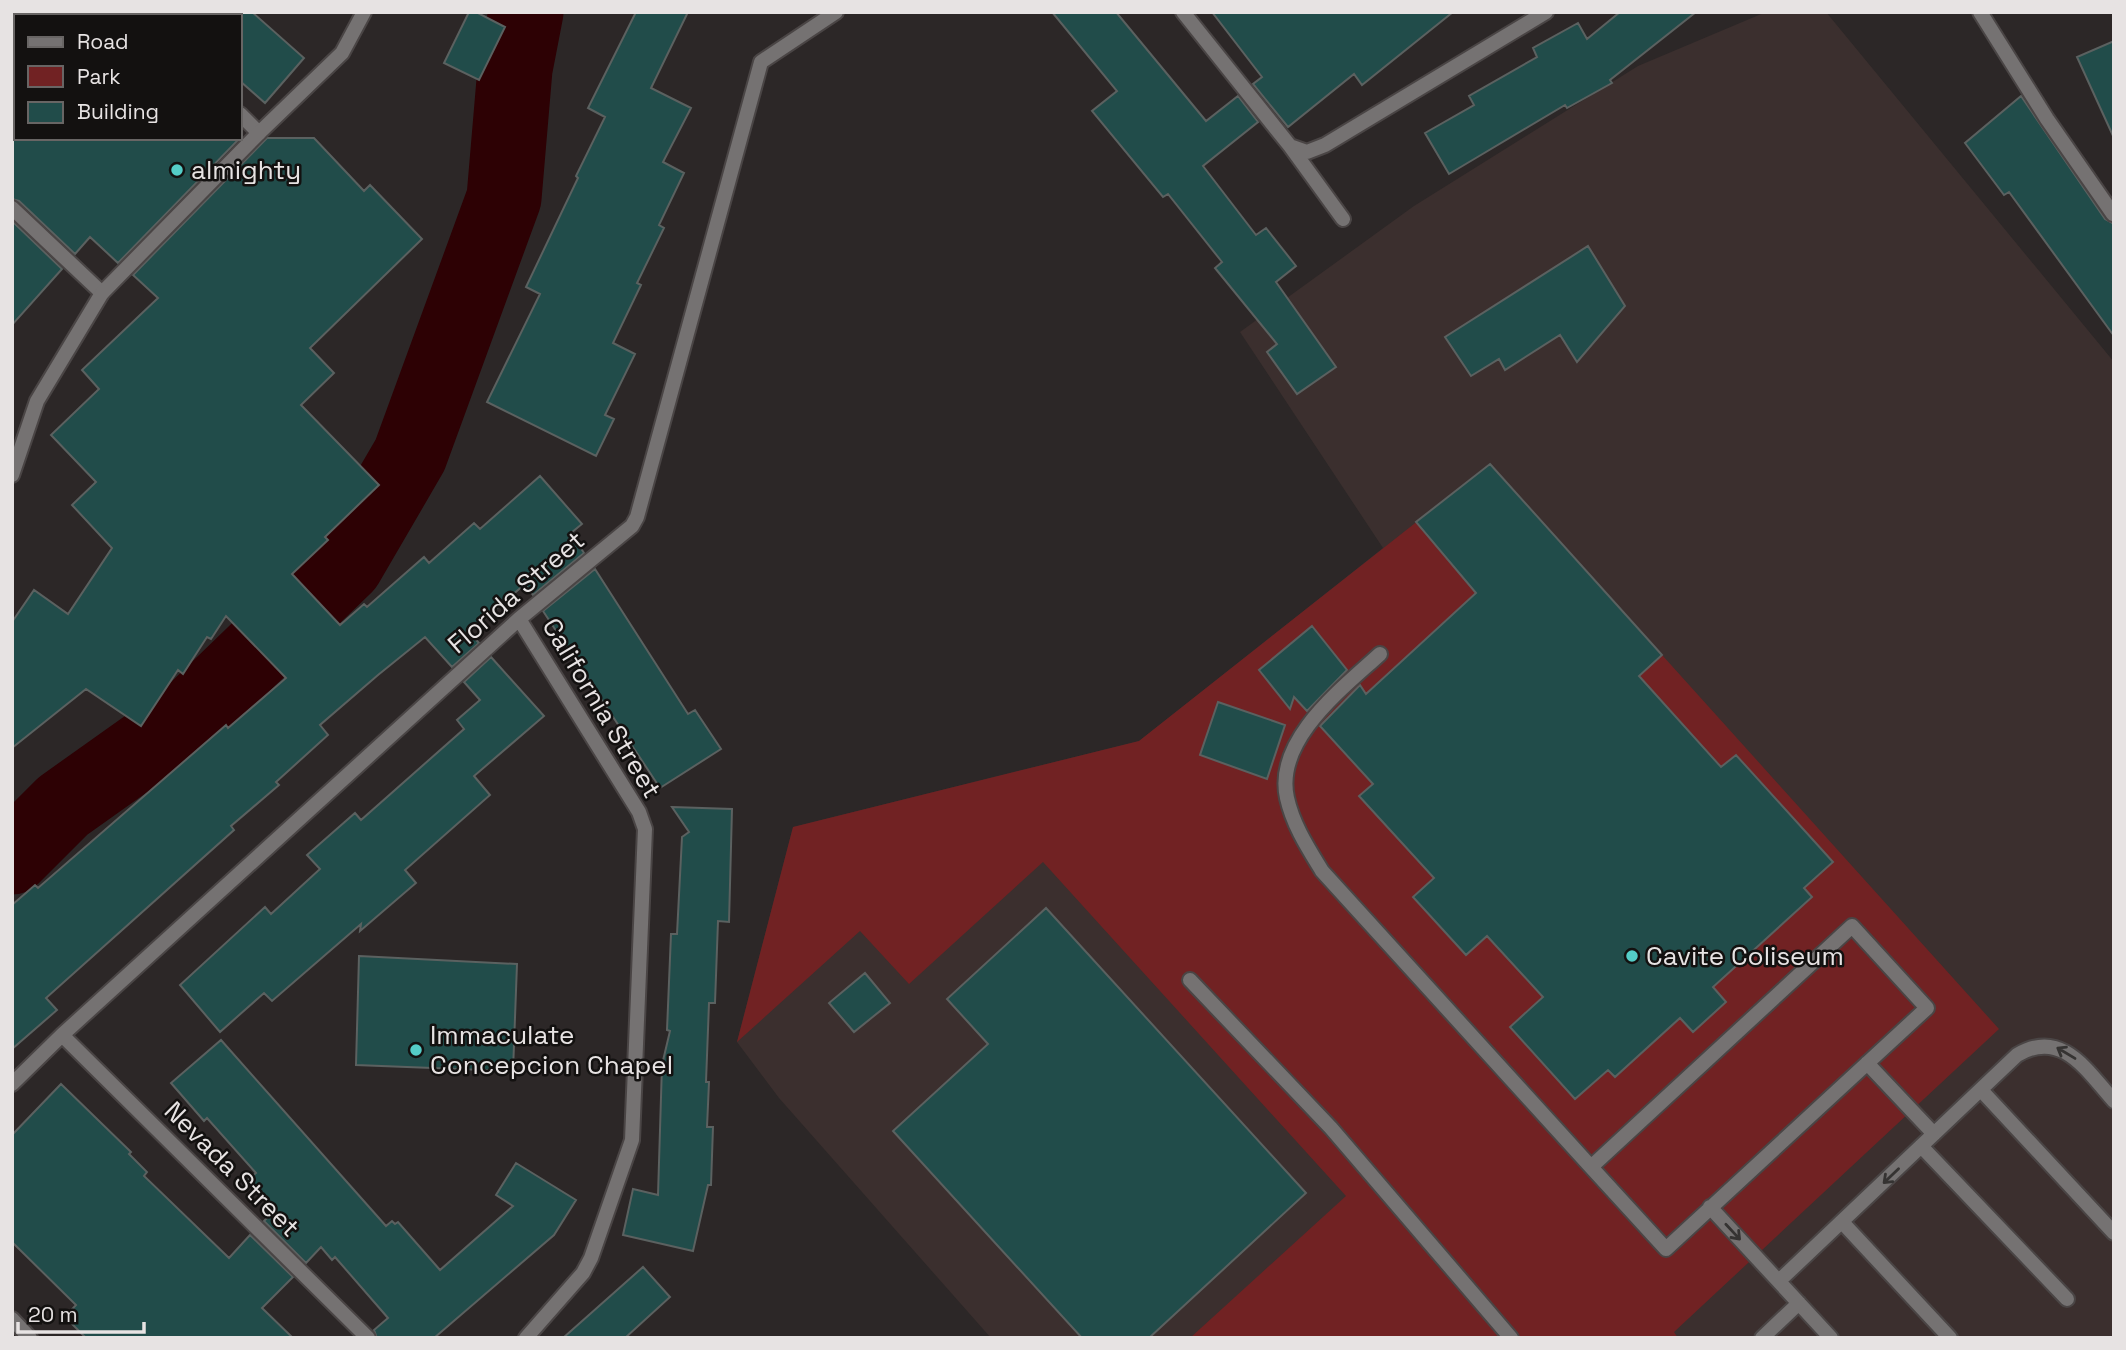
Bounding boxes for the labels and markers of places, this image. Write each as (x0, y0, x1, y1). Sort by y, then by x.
place label: almighty (191, 153, 301, 187)
marker: almighty (169, 162, 185, 178)
place label: Cavite Coliseum (1646, 939, 1844, 973)
marker: Cavite Coliseum (1624, 948, 1640, 964)
place label: Immaculate Concepcion Chapel (430, 1018, 673, 1082)
marker: Immaculate Concepcion Chapel (408, 1042, 424, 1058)

